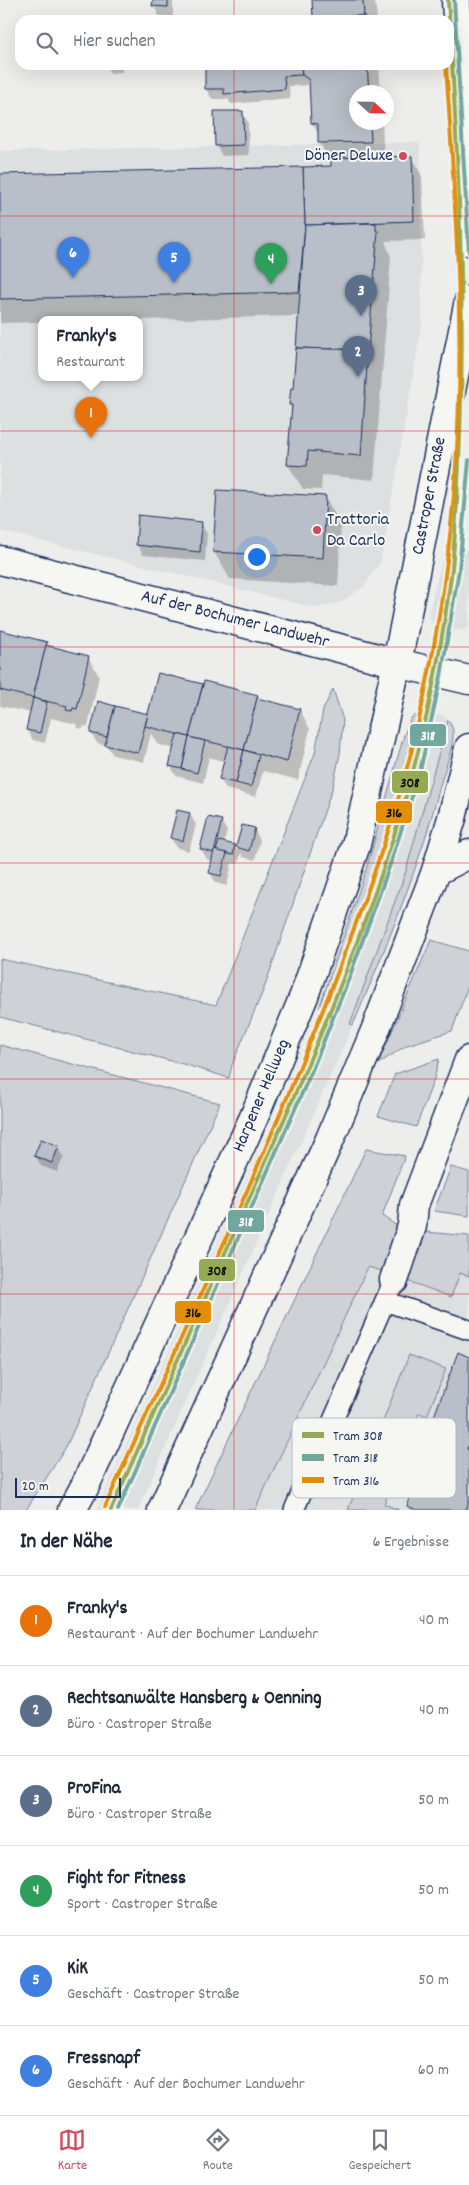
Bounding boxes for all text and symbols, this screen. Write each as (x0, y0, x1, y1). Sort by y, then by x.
search box (15, 15, 454, 70)
icon: search (33, 29, 61, 57)
text: Hier suchen (73, 29, 156, 56)
north arrow (349, 85, 394, 130)
place label: Döner Deluxe (305, 144, 393, 169)
marker: Döner Deluxe (397, 150, 409, 162)
pin: 6 (57, 237, 89, 278)
pin: 5 (158, 242, 190, 283)
pin: 4 (255, 243, 287, 284)
pin: 3 (345, 275, 377, 316)
popup (38, 316, 143, 381)
text: Franky's (56, 324, 117, 351)
pin: 2 (342, 336, 374, 377)
text: Restaurant (56, 351, 125, 374)
pin: 1 (75, 397, 107, 438)
street label: Castroper Straße (406, 435, 454, 557)
place label: Trattoria Da Carlo (327, 508, 390, 554)
marker: Trattoria Da Carlo (311, 524, 323, 536)
your location (244, 544, 270, 570)
street label: Auf der Bochumer Landwehr (138, 585, 332, 656)
line badge: 318 (409, 723, 447, 747)
text: 318 (421, 727, 436, 747)
line badge: 308 (391, 770, 429, 794)
text: 308 (400, 774, 420, 794)
line badge: 316 (375, 800, 413, 824)
text: 316 (386, 804, 402, 824)
street label: Harpener Hellweg (227, 1035, 297, 1156)
line badge: 318 (227, 1209, 265, 1233)
text: 318 (239, 1213, 254, 1233)
line badge: 308 (198, 1258, 236, 1282)
text: 308 (207, 1262, 227, 1282)
line badge: 316 (174, 1300, 212, 1324)
text: 316 (185, 1304, 201, 1324)
legend (292, 1418, 456, 1498)
text: Tram 308 (333, 1427, 383, 1447)
text: Tram 318 (333, 1449, 378, 1469)
text: Tram 316 (333, 1472, 379, 1492)
scale bar (15, 1475, 121, 1498)
text: 20 m (22, 1477, 49, 1497)
text: In der Nähe (20, 1528, 112, 1558)
text: 6 Ergebnisse (372, 1531, 449, 1554)
text: Franky's (67, 1596, 127, 1623)
text: 1 (34, 1609, 38, 1632)
text: 40 m (419, 1609, 449, 1632)
text: Restaurant · Auf der Bochumer Landwehr (67, 1623, 318, 1646)
text: Rechtsanwälte Hansberg & Oenning (67, 1686, 321, 1713)
text: 2 (33, 1699, 40, 1722)
text: 40 m (419, 1699, 449, 1722)
text: Büro · Castroper Straße (67, 1713, 212, 1736)
text: ProFina (67, 1776, 121, 1803)
text: 3 (32, 1789, 40, 1812)
text: 50 m (418, 1789, 449, 1812)
text: Büro · Castroper Straße (67, 1803, 212, 1826)
text: Fight for Fitness (67, 1866, 186, 1893)
text: 4 (33, 1879, 39, 1902)
text: 50 m (418, 1879, 449, 1902)
text: Sport · Castroper Straße (67, 1893, 218, 1916)
text: KiK (67, 1956, 88, 1983)
text: 5 (32, 1969, 40, 1992)
text: 50 m (418, 1969, 449, 1992)
text: Geschäft · Castroper Straße (67, 1983, 239, 2006)
text: Fressnapf (67, 2046, 140, 2073)
text: 6 (32, 2059, 40, 2082)
text: 60 m (418, 2059, 449, 2082)
text: Geschäft · Auf der Bochumer Landwehr (67, 2073, 305, 2096)
tab: Karte (58, 2126, 87, 2176)
tab: Route (203, 2126, 233, 2176)
tab: Gespeichert (348, 2126, 411, 2176)

